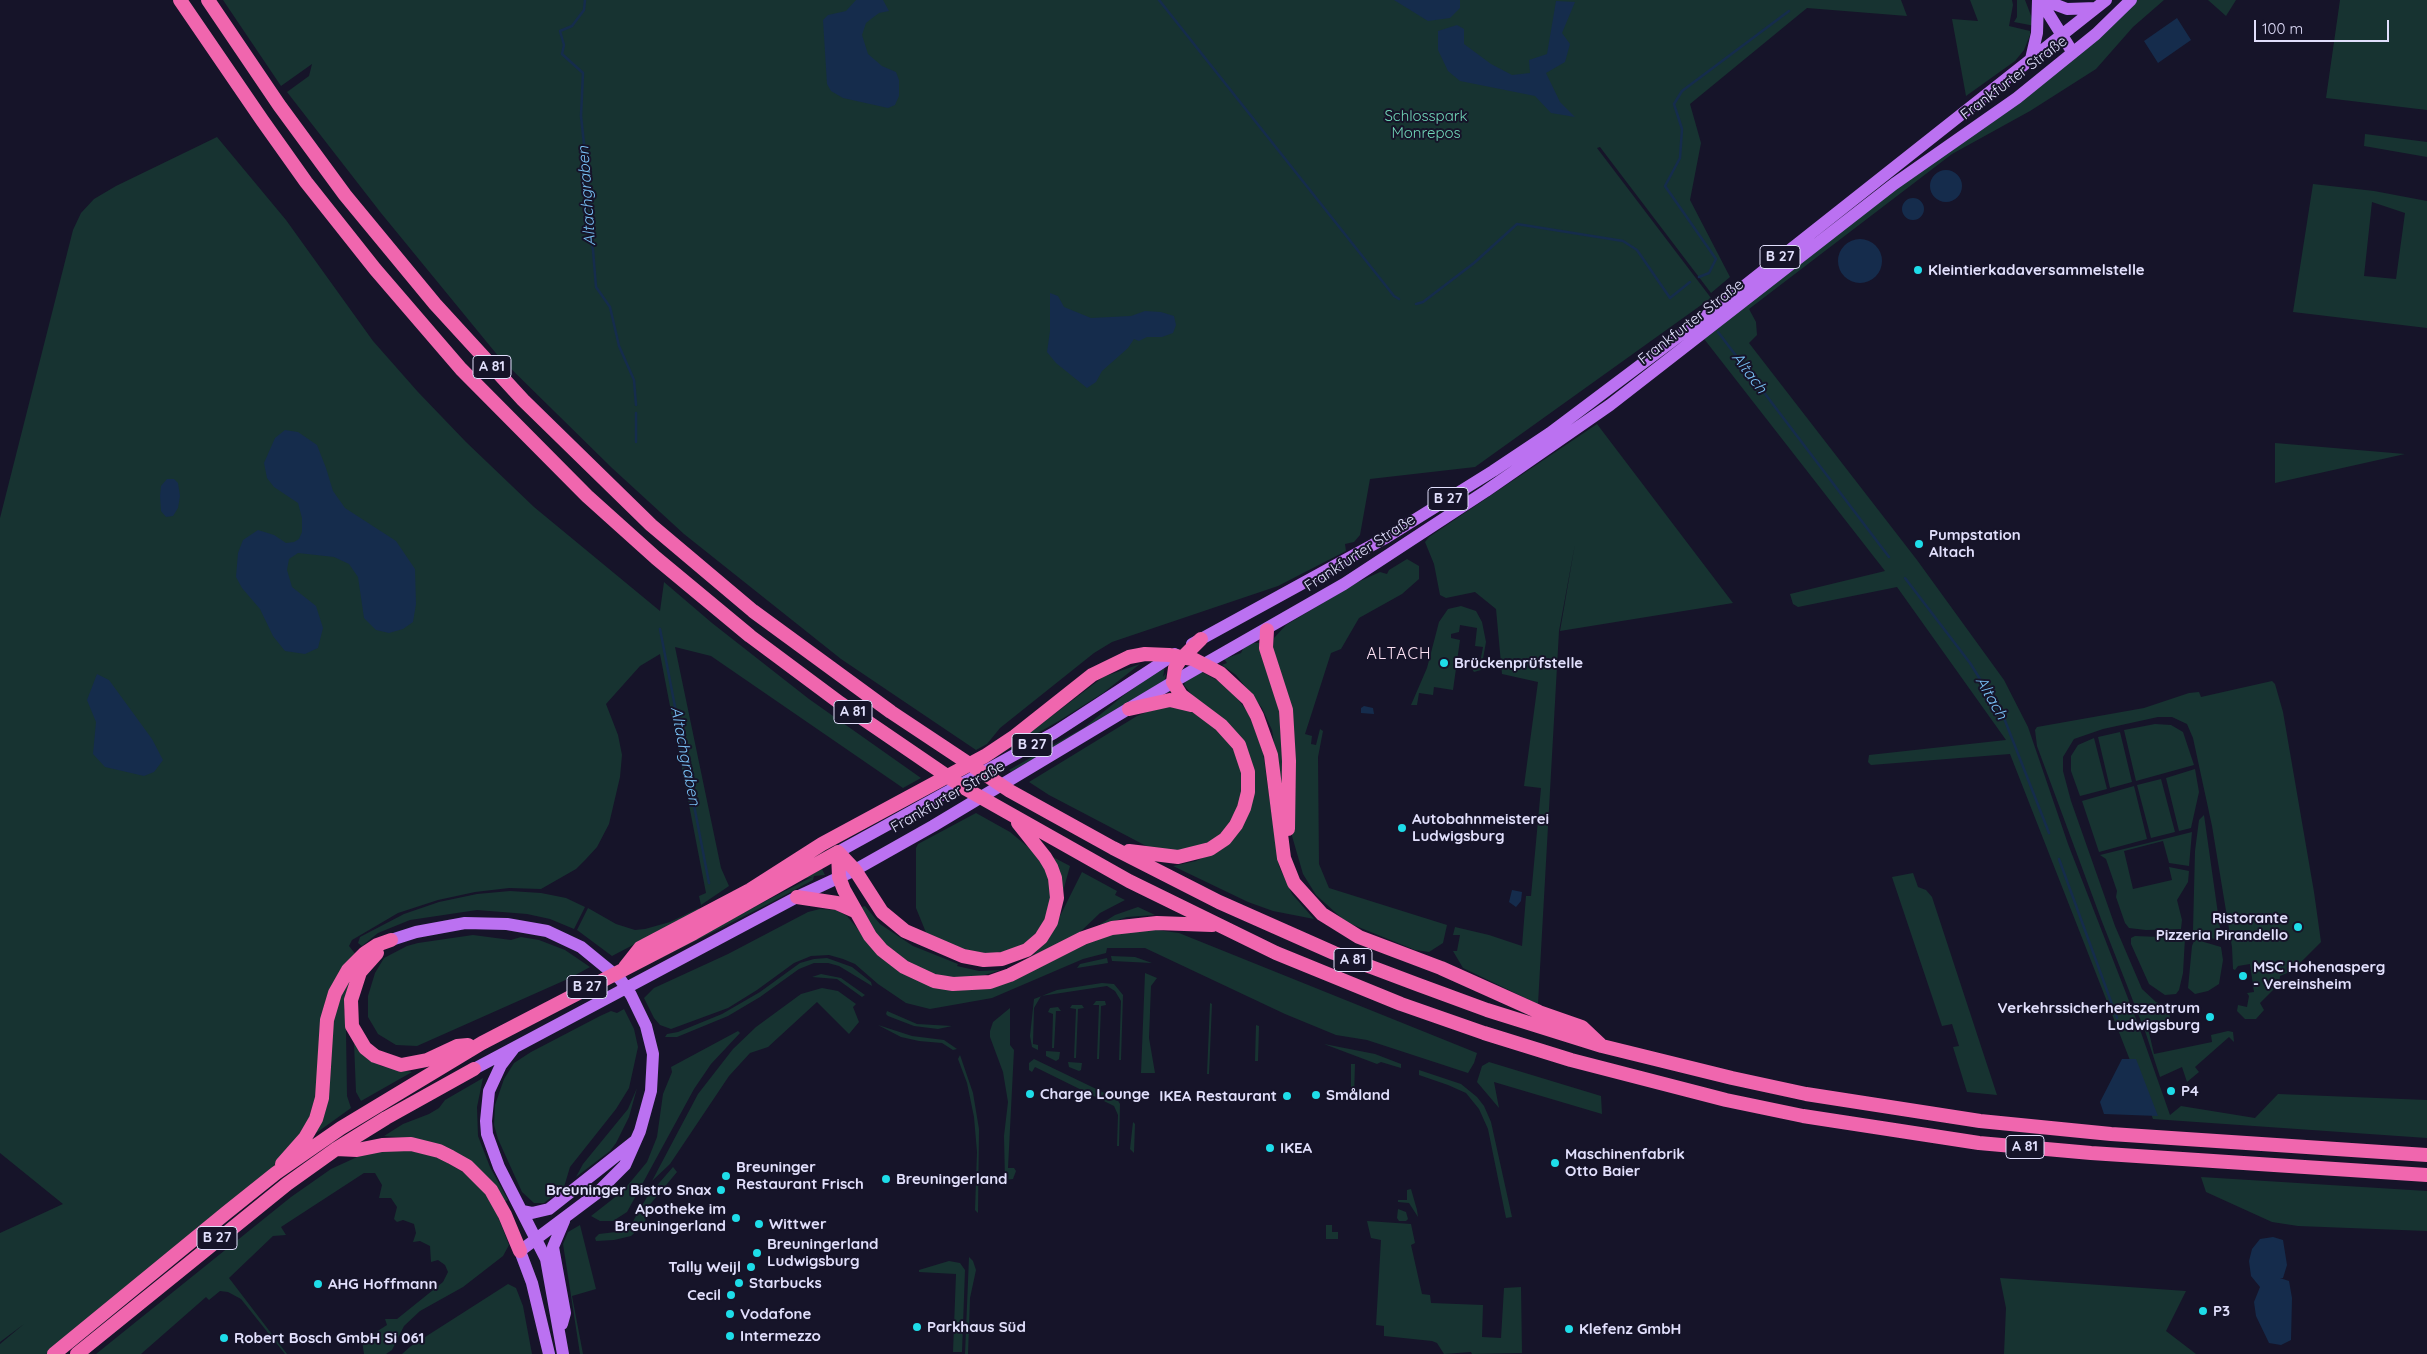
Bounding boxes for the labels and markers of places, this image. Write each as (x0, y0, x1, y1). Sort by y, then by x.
place label: Kleintierkadaversammelstelle (1928, 261, 2145, 279)
marker: Kleintierkadaversammelstelle (1912, 264, 1924, 276)
place label: Pumpstation Altach (1929, 526, 2021, 561)
marker: Pumpstation Altach (1913, 538, 1925, 550)
place label: Brückenprüfstelle (1454, 654, 1583, 672)
marker: Brückenprüfstelle (1438, 657, 1450, 669)
place label: Autobahnmeisterei Ludwigsburg (1412, 810, 1549, 845)
marker: Autobahnmeisterei Ludwigsburg (1396, 822, 1408, 834)
place label: Ristorante Pizzeria Pirandello (2156, 909, 2288, 944)
marker: Ristorante Pizzeria Pirandello (2292, 921, 2304, 933)
place label: MSC Hohenasperg - Vereinsheim (2253, 958, 2385, 993)
marker: MSC Hohenasperg - Vereinsheim (2237, 970, 2249, 982)
place label: Verkehrssicherheitszentrum Ludwigsburg (1997, 999, 2200, 1034)
marker: Verkehrssicherheitszentrum Ludwigsburg (2204, 1011, 2216, 1023)
place label: P4 (2181, 1082, 2199, 1100)
place label: Charge Lounge (1040, 1085, 1150, 1103)
marker: P4 (2165, 1085, 2177, 1097)
place label: Småland (1326, 1086, 1390, 1104)
place label: IKEA Restaurant (1159, 1087, 1277, 1105)
marker: Charge Lounge (1024, 1088, 1036, 1100)
marker: Småland (1310, 1089, 1322, 1101)
marker: IKEA Restaurant (1281, 1090, 1293, 1102)
place label: IKEA (1280, 1139, 1312, 1157)
marker: IKEA (1264, 1142, 1276, 1154)
place label: Maschinenfabrik Otto Baier (1565, 1145, 1685, 1180)
marker: Maschinenfabrik Otto Baier (1549, 1157, 1561, 1169)
place label: Breuninger Restaurant Frisch (736, 1158, 864, 1193)
marker: Breuninger Restaurant Frisch (720, 1170, 732, 1182)
place label: Breuningerland (896, 1170, 1008, 1188)
marker: Breuningerland (880, 1173, 892, 1185)
place label: Breuninger Bistro Snax (546, 1181, 711, 1199)
marker: Breuninger Bistro Snax (715, 1184, 727, 1196)
place label: Apotheke im Breuningerland (614, 1200, 726, 1235)
marker: Apotheke im Breuningerland (730, 1212, 742, 1224)
place label: Wittwer (769, 1215, 826, 1233)
marker: Wittwer (753, 1218, 765, 1230)
place label: Breuningerland Ludwigsburg (767, 1235, 879, 1270)
marker: Breuningerland Ludwigsburg (751, 1247, 763, 1259)
place label: Tally Weijl (668, 1258, 741, 1276)
marker: Tally Weijl (745, 1261, 757, 1273)
place label: Starbucks (749, 1274, 822, 1292)
place label: AHG Hoffmann (328, 1275, 437, 1293)
marker: Starbucks (733, 1277, 745, 1289)
marker: AHG Hoffmann (312, 1278, 324, 1290)
place label: Cecil (687, 1286, 721, 1304)
marker: Cecil (725, 1289, 737, 1301)
place label: P3 (2213, 1302, 2230, 1320)
place label: Vodafone (740, 1305, 811, 1323)
marker: P3 (2197, 1305, 2209, 1317)
marker: Vodafone (724, 1308, 736, 1320)
place label: Parkhaus Süd (927, 1318, 1026, 1336)
place label: Klefenz GmbH (1579, 1320, 1681, 1338)
marker: Parkhaus Süd (911, 1321, 923, 1333)
marker: Klefenz GmbH (1563, 1323, 1575, 1335)
place label: Intermezzo (740, 1327, 821, 1345)
place label: Robert Bosch GmbH Si 061 (234, 1329, 424, 1347)
marker: Intermezzo (724, 1330, 736, 1342)
marker: Robert Bosch GmbH Si 061 (218, 1332, 230, 1344)

